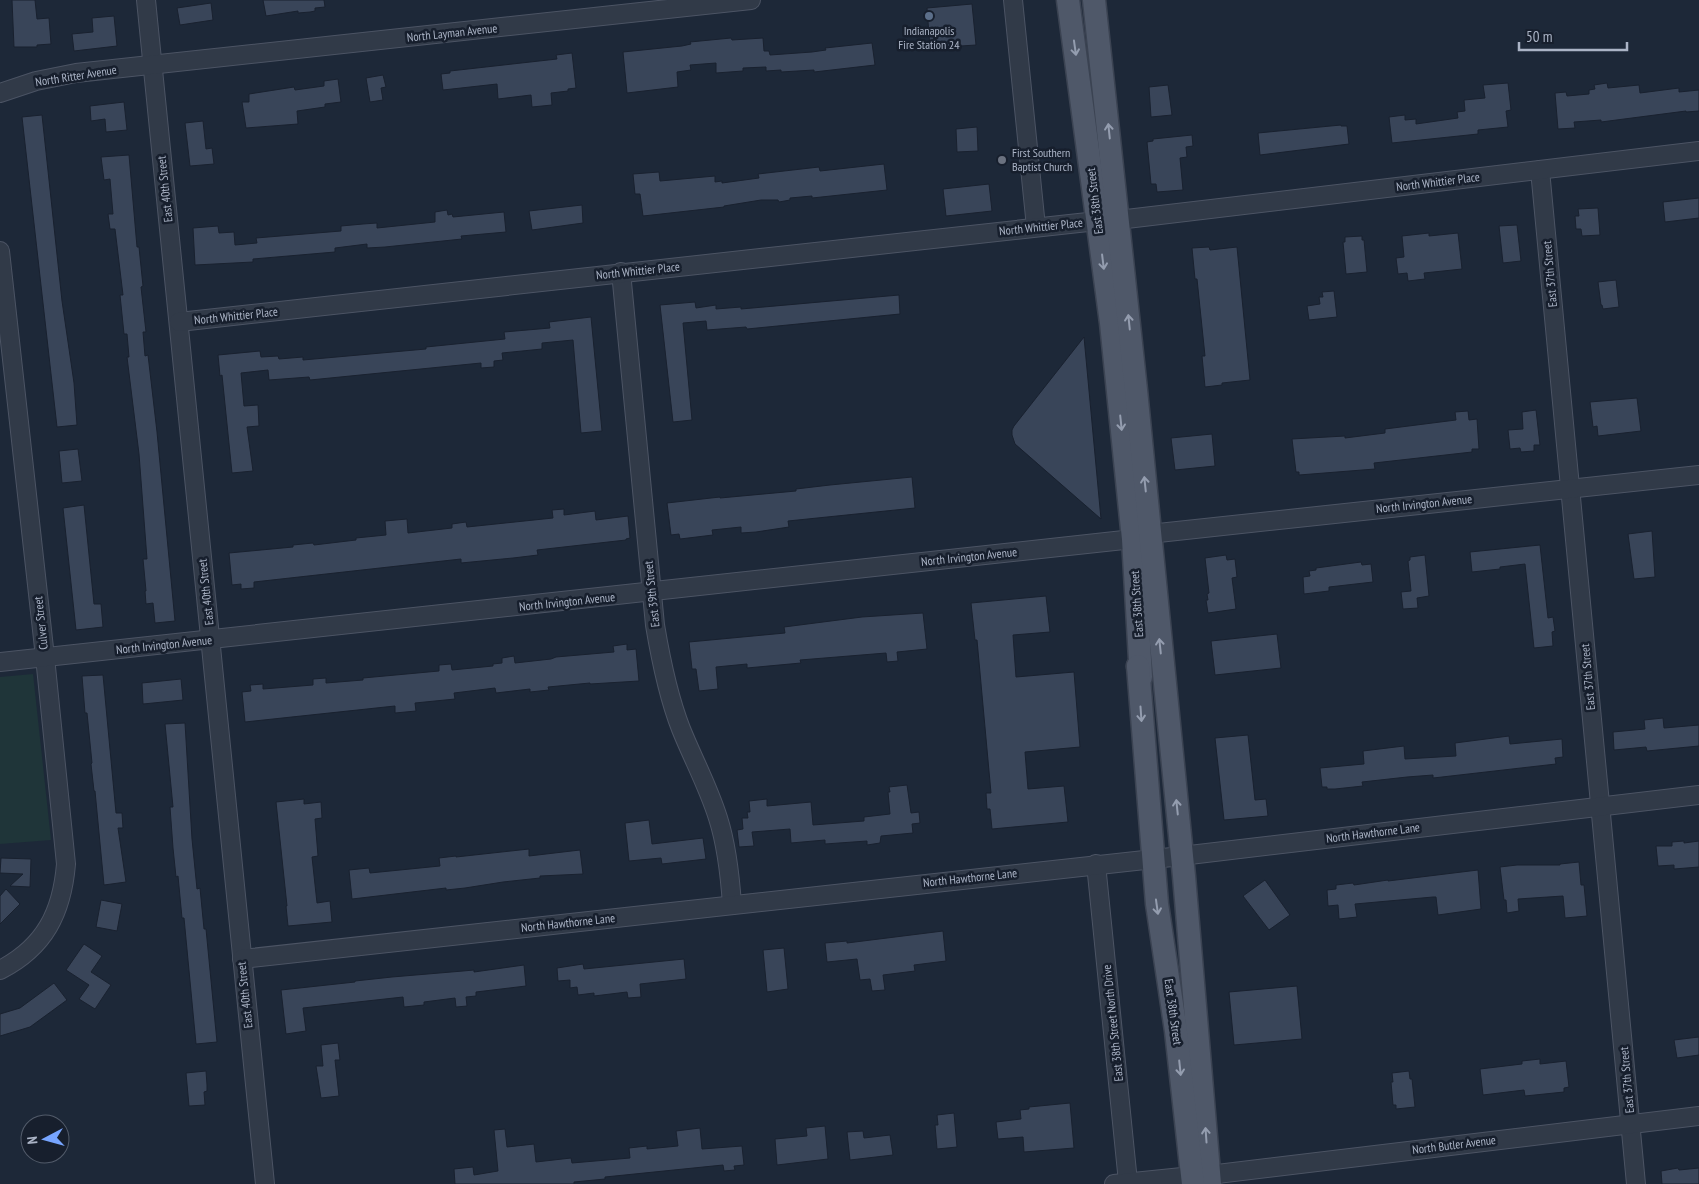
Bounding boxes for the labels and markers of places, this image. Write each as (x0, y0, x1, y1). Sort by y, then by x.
marker: Indianapolis Fire Station 24 (923, 10, 935, 22)
place label: Indianapolis Fire Station 24 (898, 23, 960, 52)
place label: First Southern Baptist Church (1012, 145, 1072, 174)
marker: First Southern Baptist Church (996, 154, 1008, 166)

